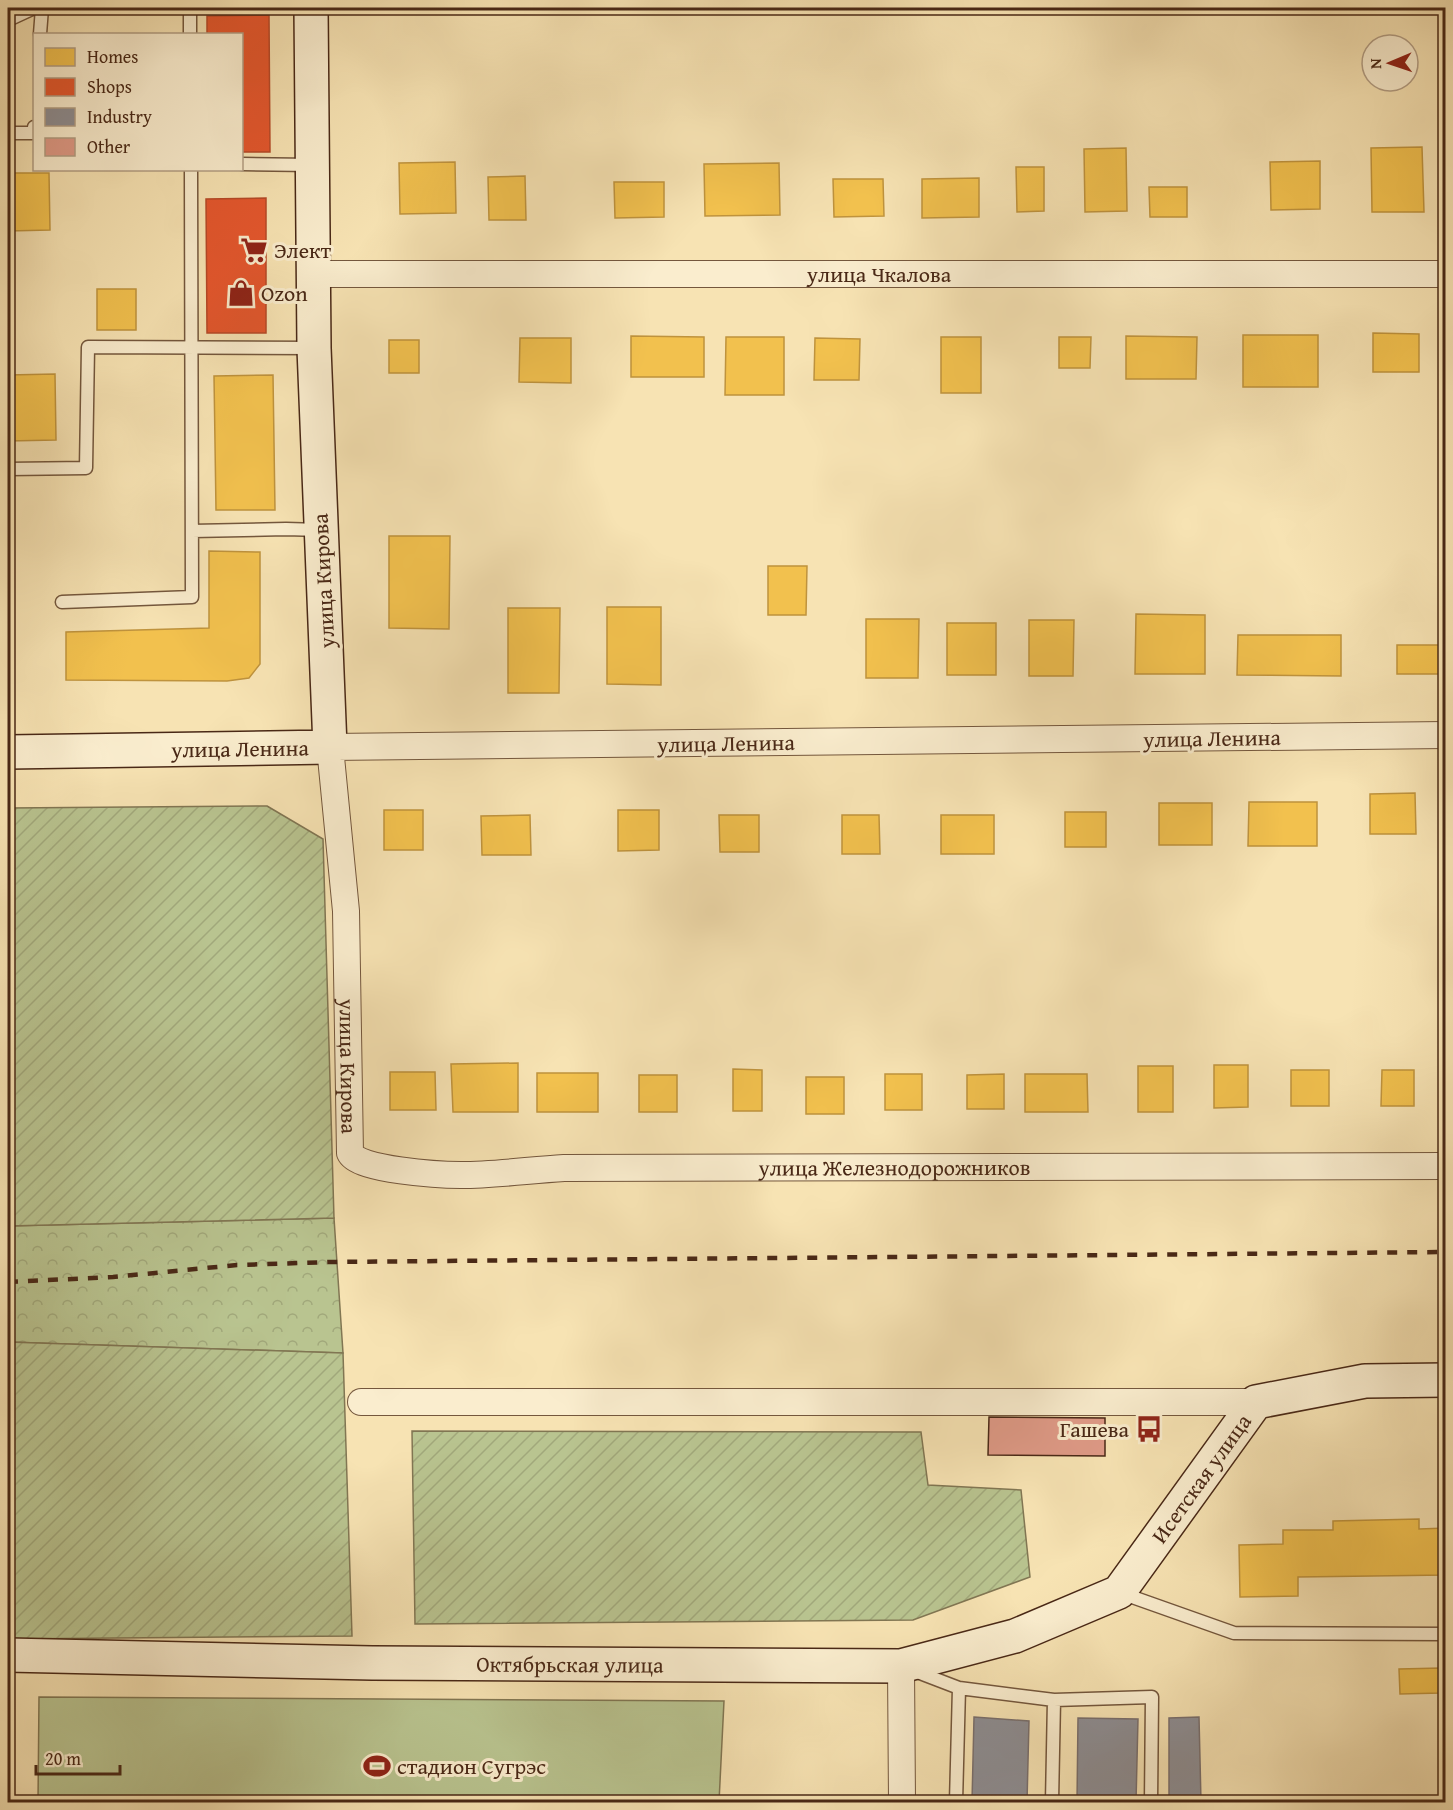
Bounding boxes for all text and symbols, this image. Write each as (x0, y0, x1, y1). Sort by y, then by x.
legend (33, 33, 243, 171)
north arrow (1360, 33, 1420, 93)
text: Homes (87, 43, 138, 70)
text: N (1363, 57, 1387, 69)
text: Shops (87, 73, 132, 100)
text: Industry (87, 103, 152, 130)
text: Other (87, 133, 131, 160)
place label: Элект (274, 234, 332, 266)
supermarket icon: Элект (239, 235, 269, 265)
street label: улица Чкалова (806, 258, 952, 290)
place label: Ozon (261, 277, 308, 309)
shop icon: Ozon (226, 278, 256, 308)
street label: улица Кирова (303, 512, 343, 650)
street label: улица Ленина (1142, 721, 1282, 755)
street label: улица Ленина (656, 726, 796, 760)
street label: улица Ленина (170, 731, 310, 765)
street label: улица Кирова (331, 997, 366, 1135)
street label: улица Железнодорожников (757, 1151, 1030, 1184)
street label: Исетская улица (1143, 1407, 1259, 1550)
place label: Гашева (1060, 1413, 1130, 1445)
bus stop icon: Гашева (1134, 1414, 1164, 1444)
street label: Октябрьская улица (476, 1648, 664, 1681)
scale bar (36, 1738, 120, 1776)
text: 20 m (45, 1745, 81, 1772)
place label: стадион Сугрэс (397, 1750, 546, 1782)
sports icon: стадион Сугрэс (362, 1751, 392, 1781)

